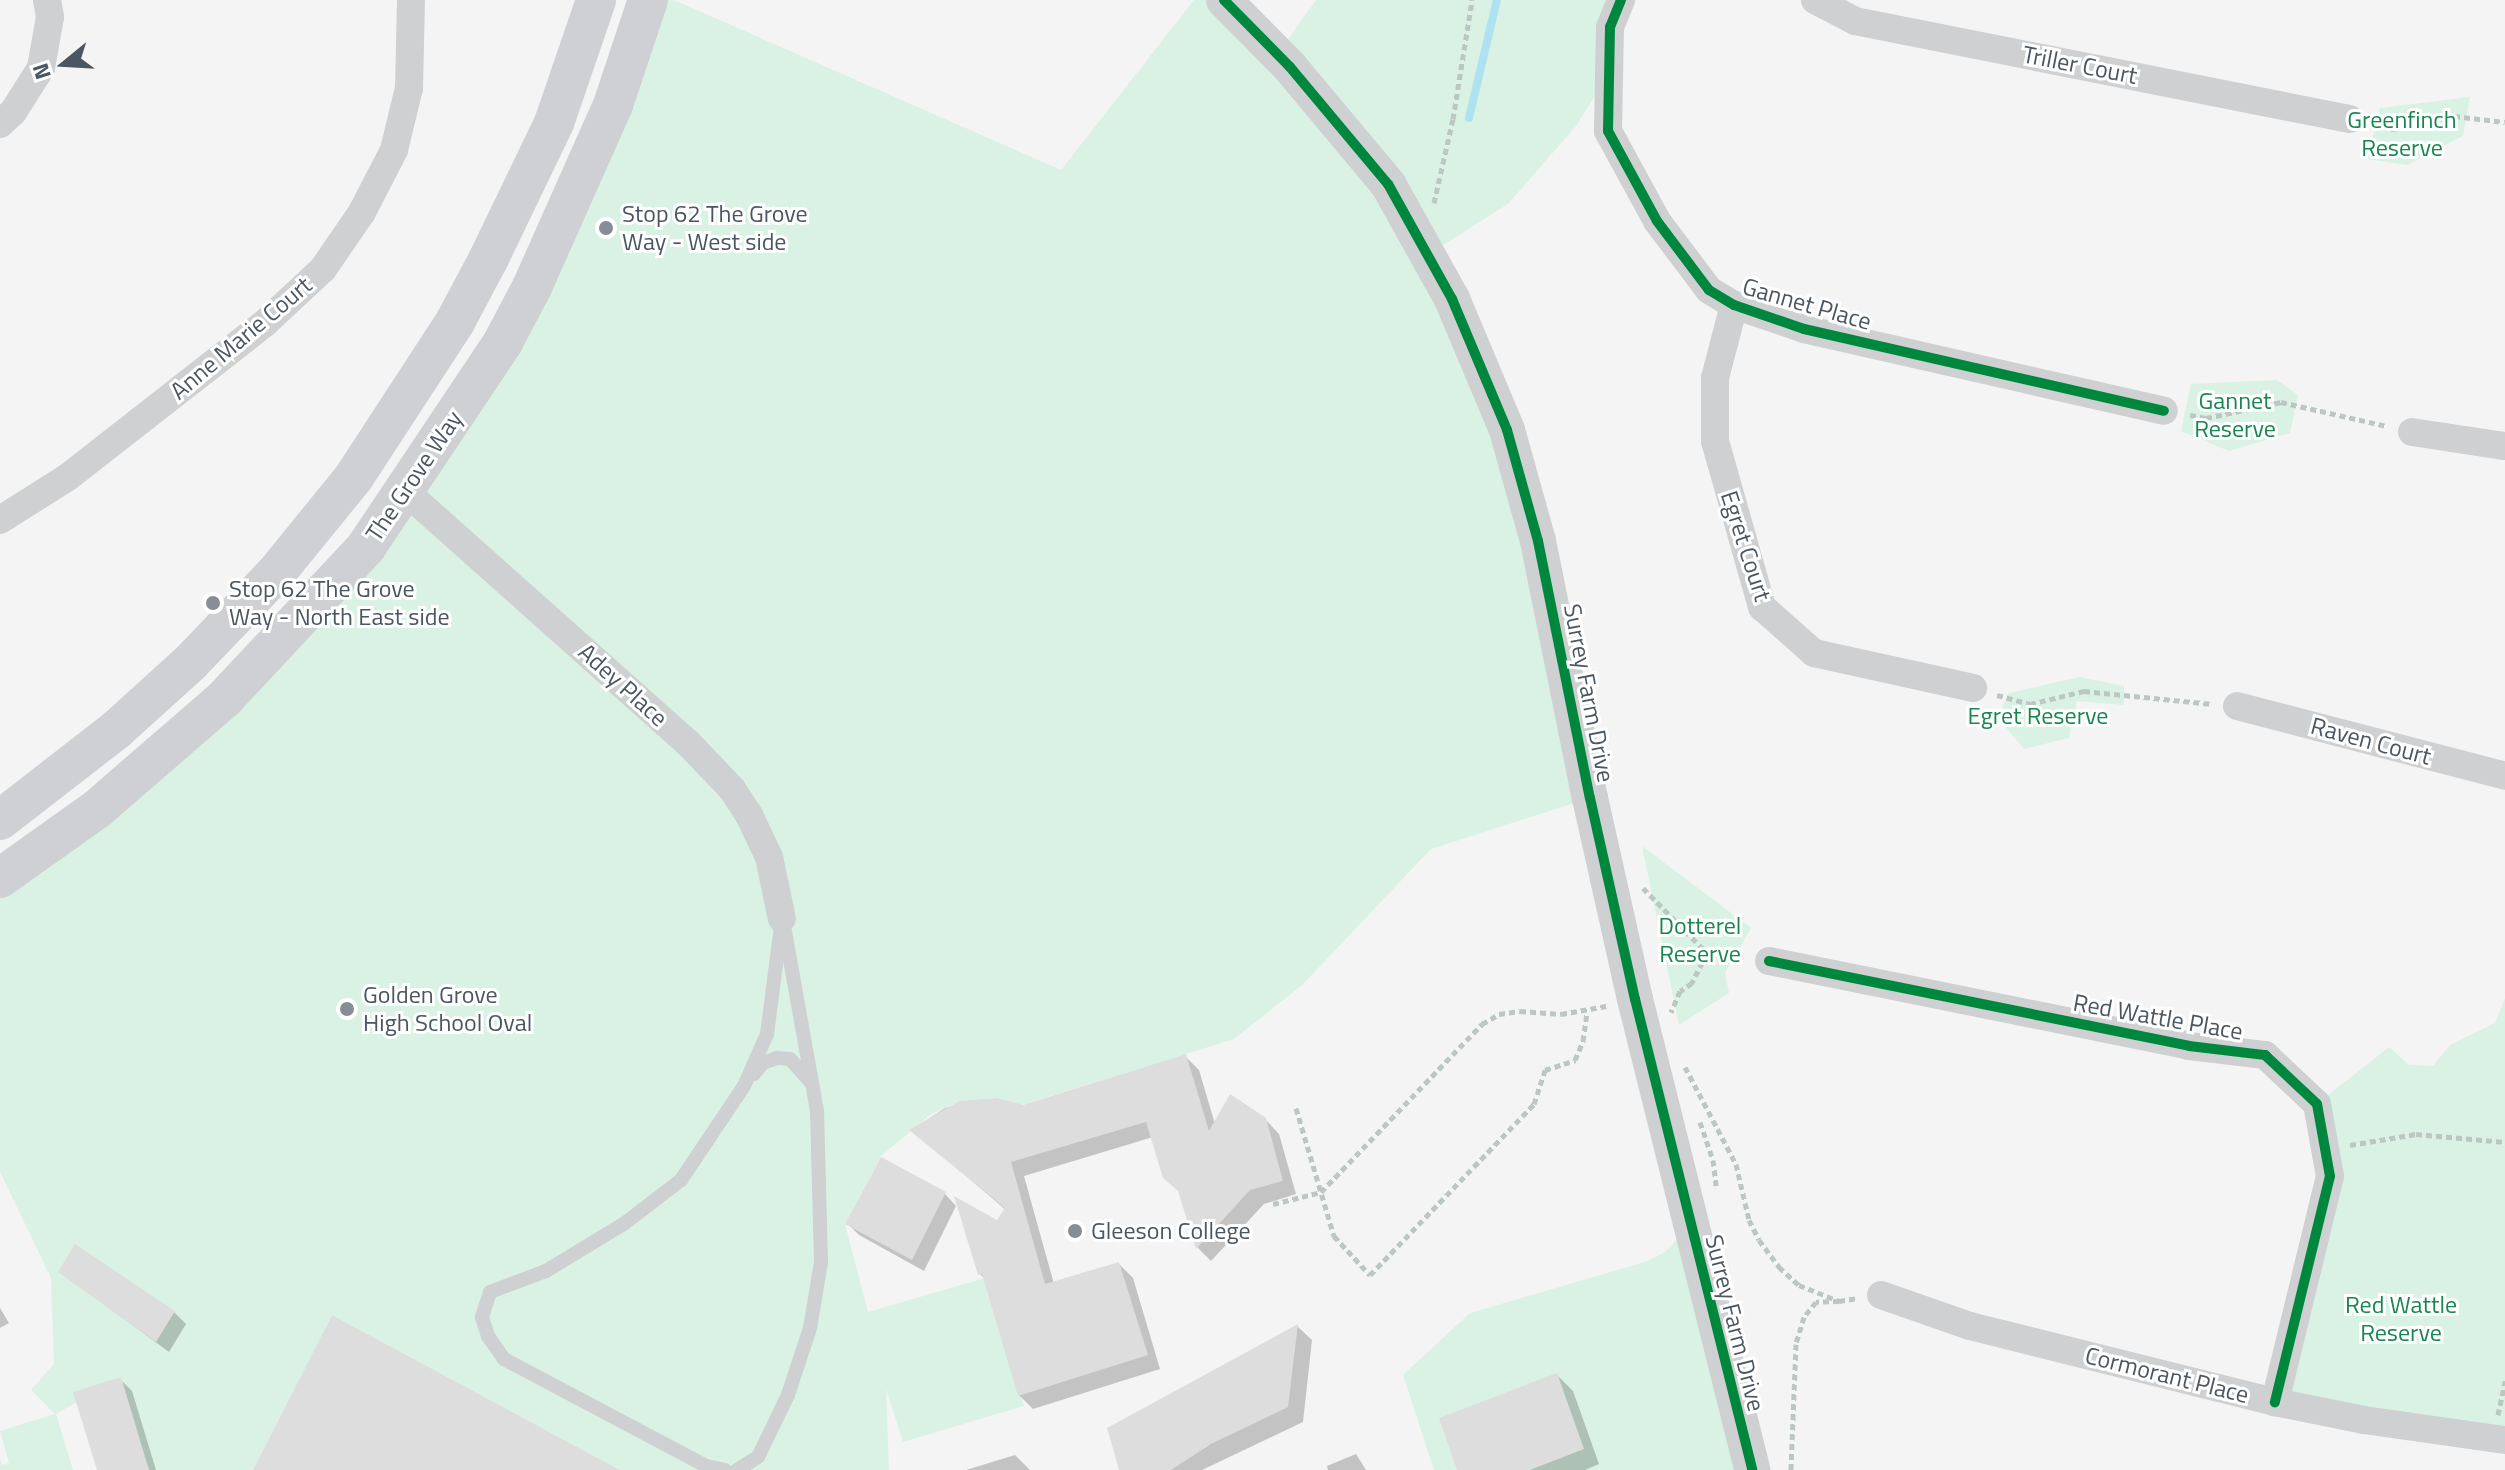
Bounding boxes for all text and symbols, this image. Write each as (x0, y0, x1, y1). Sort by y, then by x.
north arrow (24, 24, 104, 104)
street label: Triller Court (2020, 40, 2140, 90)
text: N (23, 59, 60, 84)
park label: Greenfinch Reserve (2347, 106, 2457, 162)
place label: Stop 62 The Grove Way - West side (622, 200, 808, 256)
marker: Stop 62 The Grove Way - West side (597, 219, 615, 237)
street label: Anne Marie Court (164, 271, 318, 405)
street label: Gannet Place (1739, 272, 1875, 336)
park label: Gannet Reserve (2194, 387, 2276, 443)
street label: The Grove Way (360, 405, 468, 547)
street label: Egret Court (1715, 487, 1777, 605)
place label: Stop 62 The Grove Way - North East side (229, 575, 450, 631)
marker: Stop 62 The Grove Way - North East side (204, 594, 222, 612)
street label: Surrey Farm Drive (1558, 601, 1620, 785)
street label: Adey Place (573, 638, 673, 732)
park label: Egret Reserve (1968, 702, 2108, 730)
street label: Raven Court (2308, 711, 2434, 771)
park label: Dotterel Reserve (1659, 912, 1741, 968)
place label: Golden Grove High School Oval (363, 981, 532, 1037)
street label: Red Wattle Place (2071, 988, 2245, 1046)
marker: Golden Grove High School Oval (338, 1000, 356, 1018)
place label: Gleeson College (1091, 1217, 1251, 1245)
marker: Gleeson College (1066, 1222, 1084, 1240)
street label: Surrey Farm Drive (1699, 1232, 1771, 1414)
park label: Red Wattle Reserve (2345, 1291, 2457, 1347)
street label: Cormorant Place (2082, 1341, 2252, 1409)

